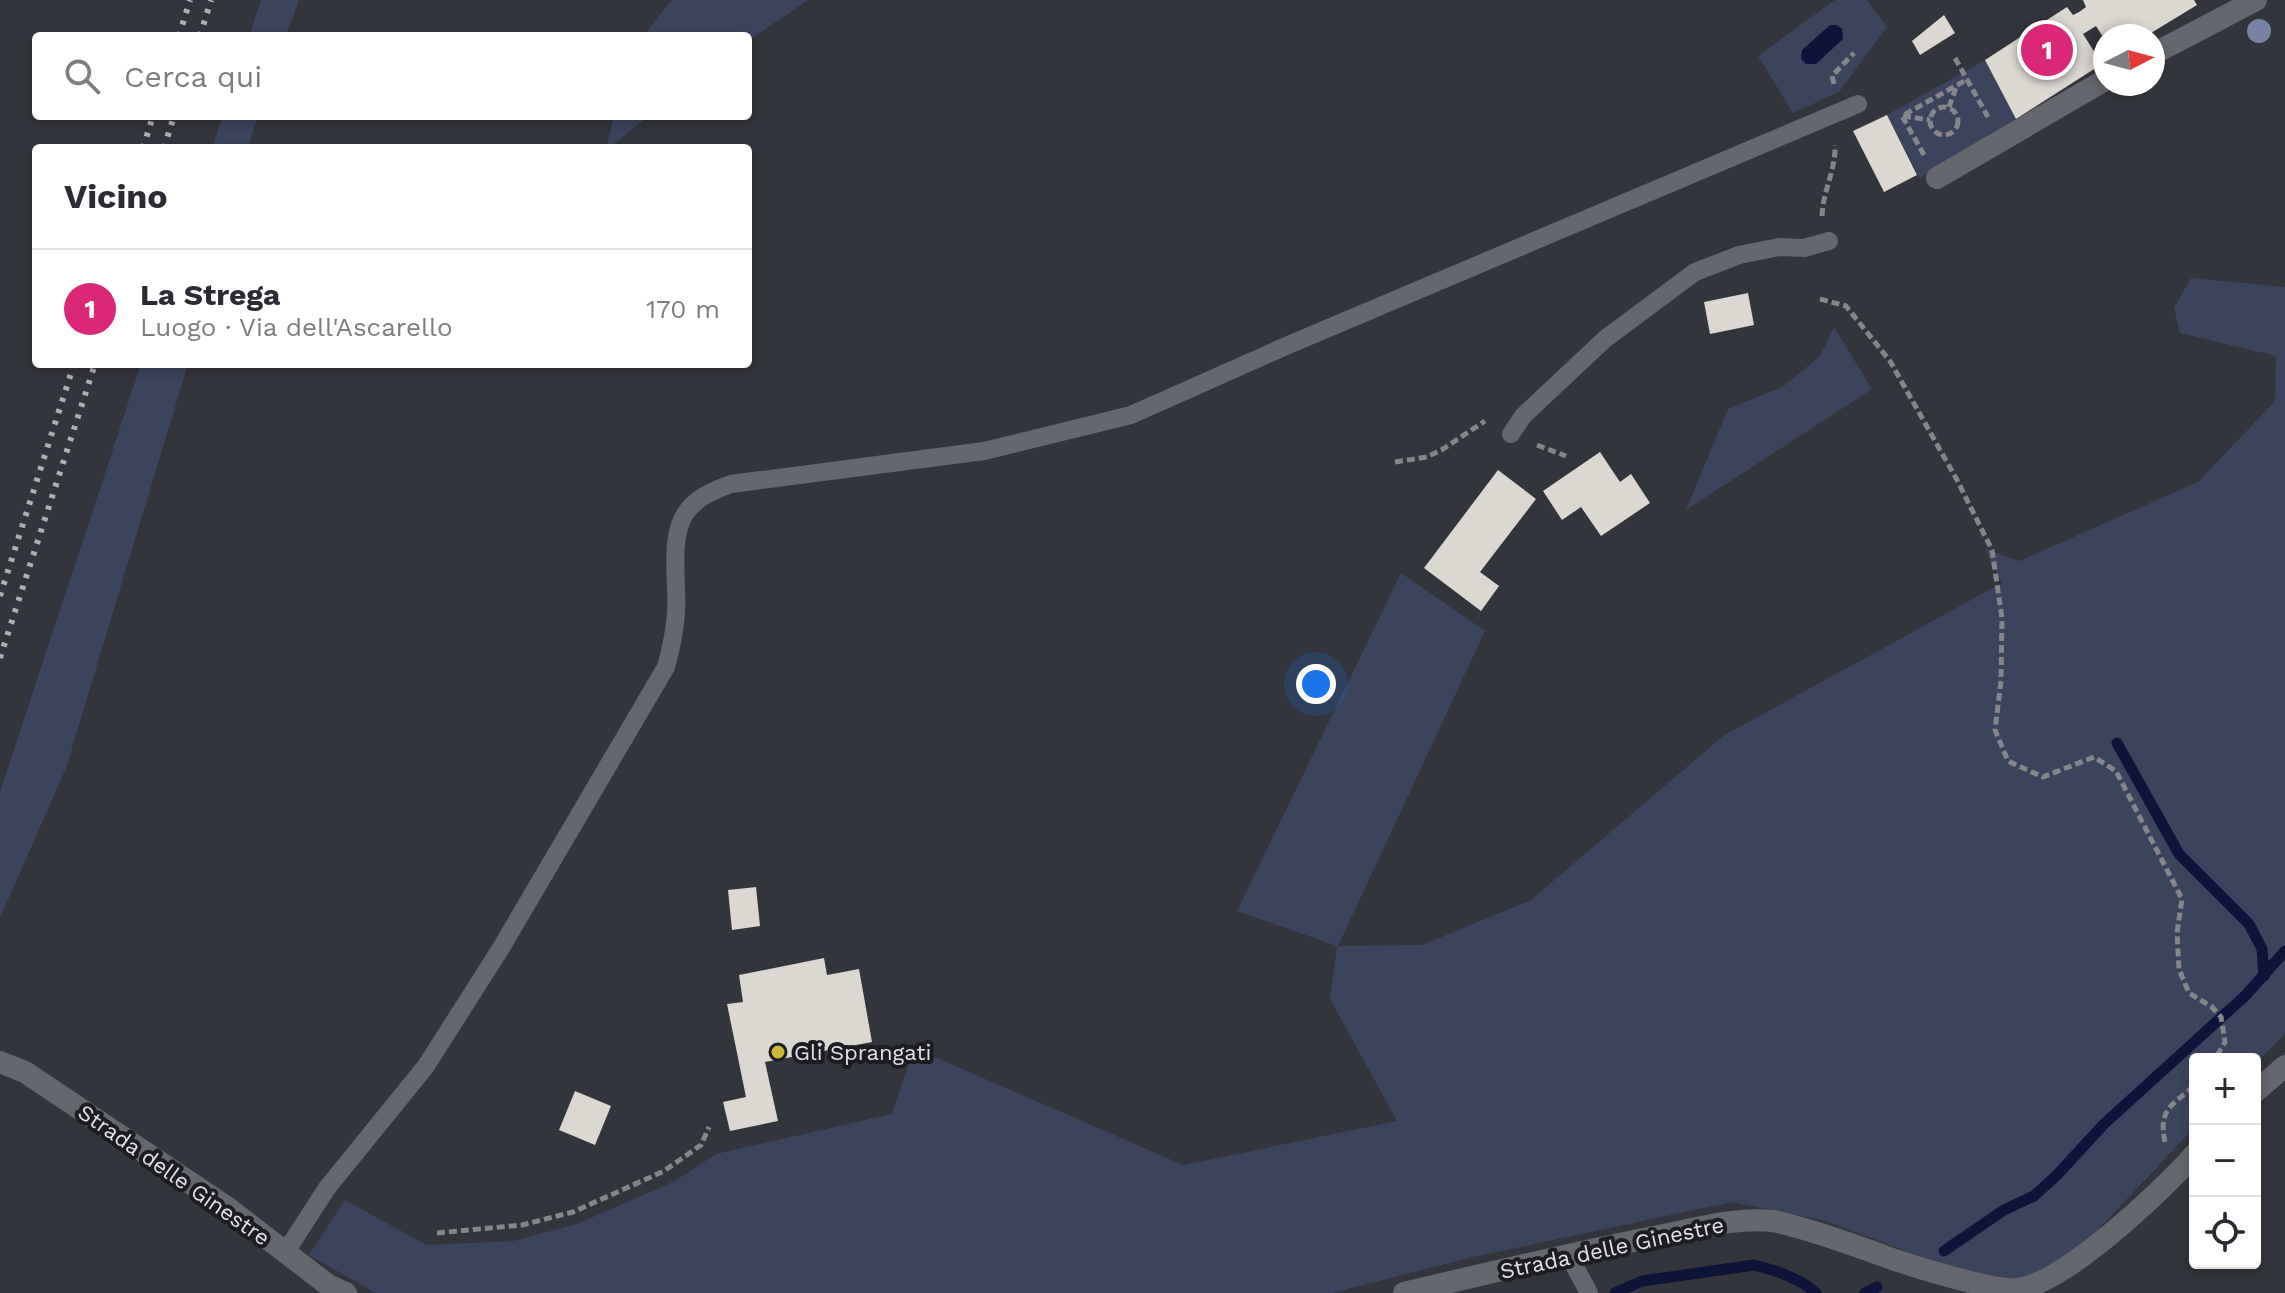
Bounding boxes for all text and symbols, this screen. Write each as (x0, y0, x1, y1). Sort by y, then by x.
pin: 1 (2021, 20, 2073, 80)
north arrow (2093, 24, 2165, 96)
search box (32, 32, 752, 120)
icon: search (60, 54, 104, 98)
text: Cerca qui (124, 59, 262, 94)
text: Vicino (64, 176, 168, 216)
text: La Strega (140, 277, 280, 312)
text: 1 (84, 294, 96, 324)
text: 170 m (646, 294, 720, 324)
text: Luogo · Via dell'Ascarello (140, 312, 453, 342)
your location (1296, 664, 1336, 704)
place label: Gli Sprangati (794, 1040, 931, 1065)
marker: Gli Sprangati (769, 1043, 787, 1061)
map controls (2189, 1053, 2261, 1269)
button: + (2189, 1053, 2261, 1125)
street label: Strada delle Ginestre (73, 1099, 275, 1251)
button: − (2189, 1125, 2261, 1197)
button: locate (2189, 1197, 2261, 1269)
street label: Strada delle Ginestre (1498, 1212, 1726, 1284)

